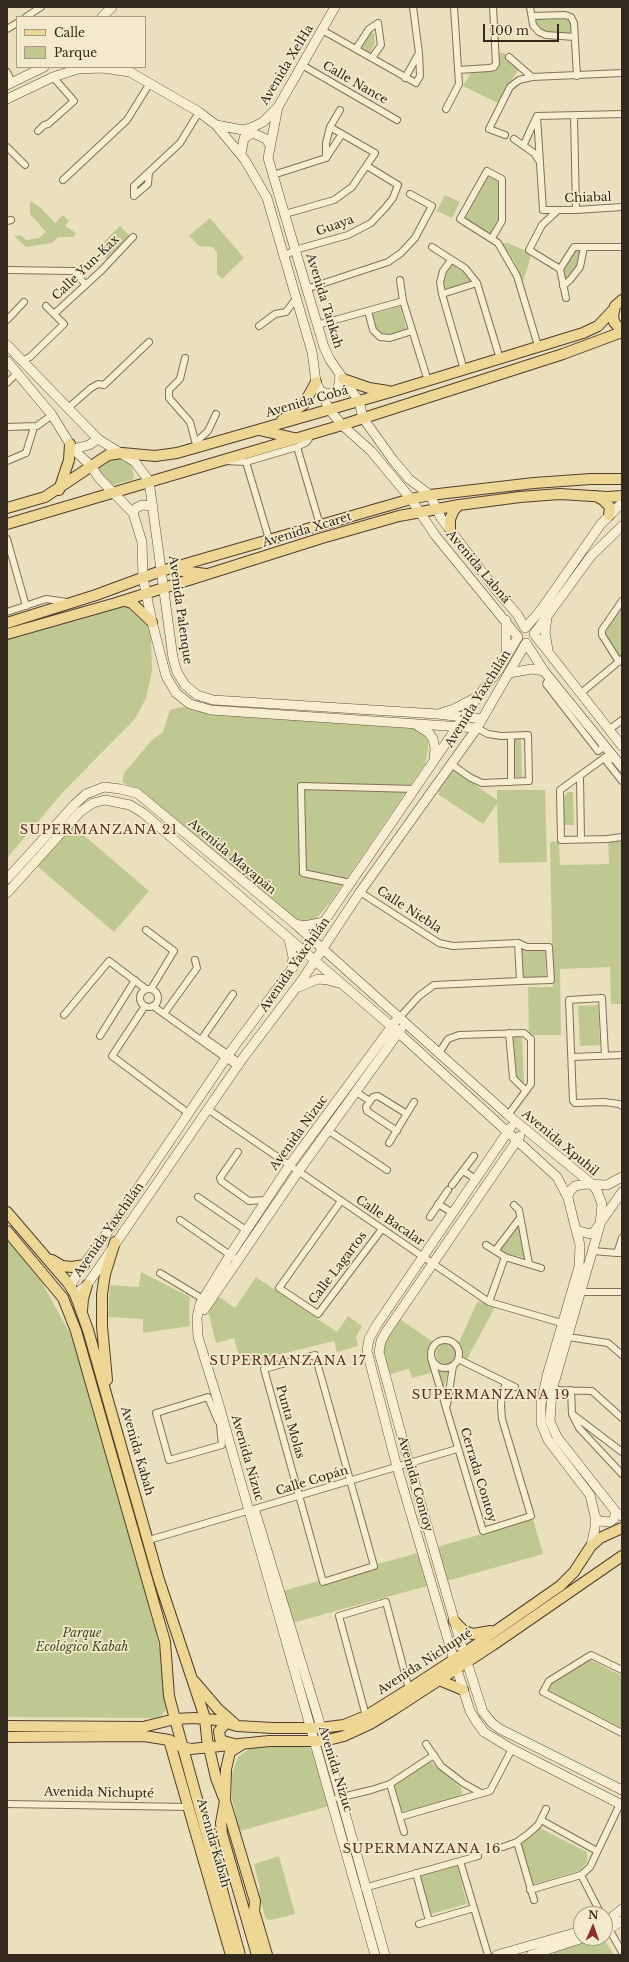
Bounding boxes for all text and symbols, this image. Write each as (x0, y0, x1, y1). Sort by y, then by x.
legend (16, 16, 146, 68)
scale bar (485, 16, 561, 42)
street label: Avenida XelHa (257, 22, 317, 108)
text: 100 m (490, 23, 529, 38)
text: Calle (54, 25, 85, 40)
text: Parque (54, 45, 97, 60)
street label: Calle Nance (320, 59, 390, 107)
street label: Chiabal (564, 190, 612, 206)
street label: Guaya (314, 213, 356, 239)
street label: Calle Yun-Kax (50, 232, 122, 304)
street label: Avenida Tankah (303, 252, 345, 350)
street label: Avenida Cobá (264, 383, 350, 421)
street label: Avenida Xcaret (261, 510, 353, 550)
street label: Avenida Labná (443, 527, 513, 607)
street label: Avenida Palenque (165, 555, 195, 665)
street label: Avenida Yaxchilán (442, 648, 514, 750)
street label: Avenida Mayapán (185, 816, 279, 898)
district label: SUPERMANZANA 21 (20, 822, 178, 838)
street label: Calle Niebla (374, 884, 444, 936)
street label: Avenida Yaxchilán (257, 915, 333, 1015)
street label: Avenida Nizuc (267, 1093, 331, 1173)
street label: Avenida Xpuhil (519, 1107, 601, 1179)
street label: Avenida Yaxchilán (71, 1180, 147, 1280)
street label: Calle Bacalar (353, 1193, 427, 1249)
street label: Calle Lagartos (306, 1229, 370, 1307)
district label: SUPERMANZANA 17 (210, 1353, 366, 1369)
street label: Punta Molas (273, 1384, 307, 1460)
district label: SUPERMANZANA 19 (412, 1387, 570, 1403)
street label: Avenida Kabah (117, 1405, 157, 1497)
street label: Avenida Nizuc (228, 1413, 266, 1503)
street label: Cerrada Contoy (457, 1426, 499, 1524)
street label: Avenida Contoy (394, 1435, 436, 1533)
street label: Calle Copán (274, 1463, 350, 1499)
street label: Avenida Nichupté (375, 1626, 475, 1698)
park label: Parque Ecológico Kabah (36, 1627, 128, 1655)
street label: Avenida Nizuc (315, 1724, 355, 1814)
street label: Avenida Nichupté (44, 1785, 154, 1801)
street label: Avenida Kabah (193, 1797, 233, 1889)
district label: SUPERMANZANA 16 (343, 1841, 501, 1857)
north arrow (573, 1906, 613, 1946)
text: N (588, 1908, 599, 1922)

